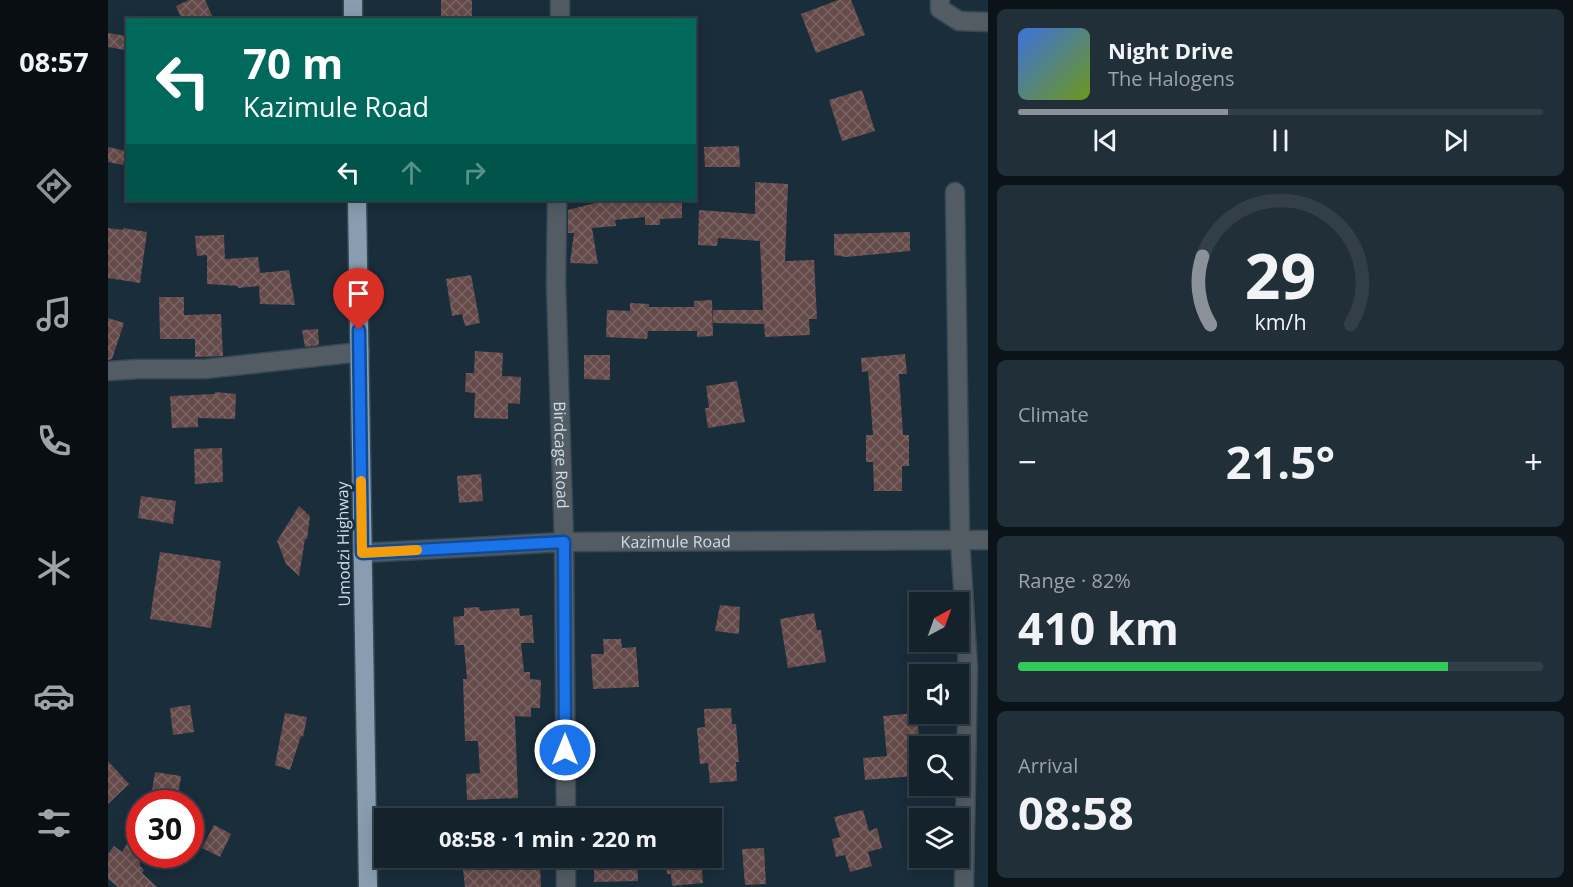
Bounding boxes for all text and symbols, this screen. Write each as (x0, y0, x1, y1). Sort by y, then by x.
text: 70 m (243, 34, 343, 91)
text: Night Drive (1108, 35, 1233, 65)
icon: left (144, 42, 222, 120)
text: 08:57 (19, 43, 89, 80)
text: The Halogens (1108, 65, 1235, 92)
text: Kazimule Road (243, 88, 429, 125)
icon: previous (1089, 124, 1122, 157)
icon: pause (1264, 124, 1297, 157)
icon: next (1439, 124, 1472, 157)
icon: left (332, 156, 365, 189)
icon: ahead (395, 156, 428, 189)
icon: right (458, 156, 491, 189)
icon: directions (33, 165, 75, 207)
text: 29 (1245, 232, 1316, 317)
pin (333, 268, 384, 330)
icon: arrive (342, 277, 375, 310)
icon: music (33, 293, 75, 335)
text: km/h (1254, 307, 1307, 336)
street label: Birdcage Road (549, 401, 574, 509)
text: Climate (1018, 401, 1089, 428)
icon: phone (33, 420, 75, 462)
text: 21.5° (1226, 431, 1335, 492)
text: − (1018, 439, 1037, 484)
text: + (1524, 439, 1543, 484)
street label: Umodzi Highway (331, 480, 355, 607)
street label: Kazimule Road (621, 530, 731, 553)
icon: climate (33, 547, 75, 589)
text: Range · 82% (1018, 567, 1131, 594)
north arrow (909, 592, 969, 652)
map controls (909, 592, 969, 868)
text: 410 km (1018, 597, 1179, 658)
button: sound (909, 664, 969, 724)
icon: car (33, 675, 75, 717)
position arrow (533, 718, 597, 782)
button: search (909, 736, 969, 796)
text: Arrival (1018, 752, 1078, 779)
text: 08:58 (1018, 782, 1134, 843)
speed limit sign: 30 (126, 790, 204, 868)
icon: filters (33, 802, 75, 844)
button: layers (909, 808, 969, 868)
text: 08:58 · 1 min · 220 m (439, 823, 657, 853)

